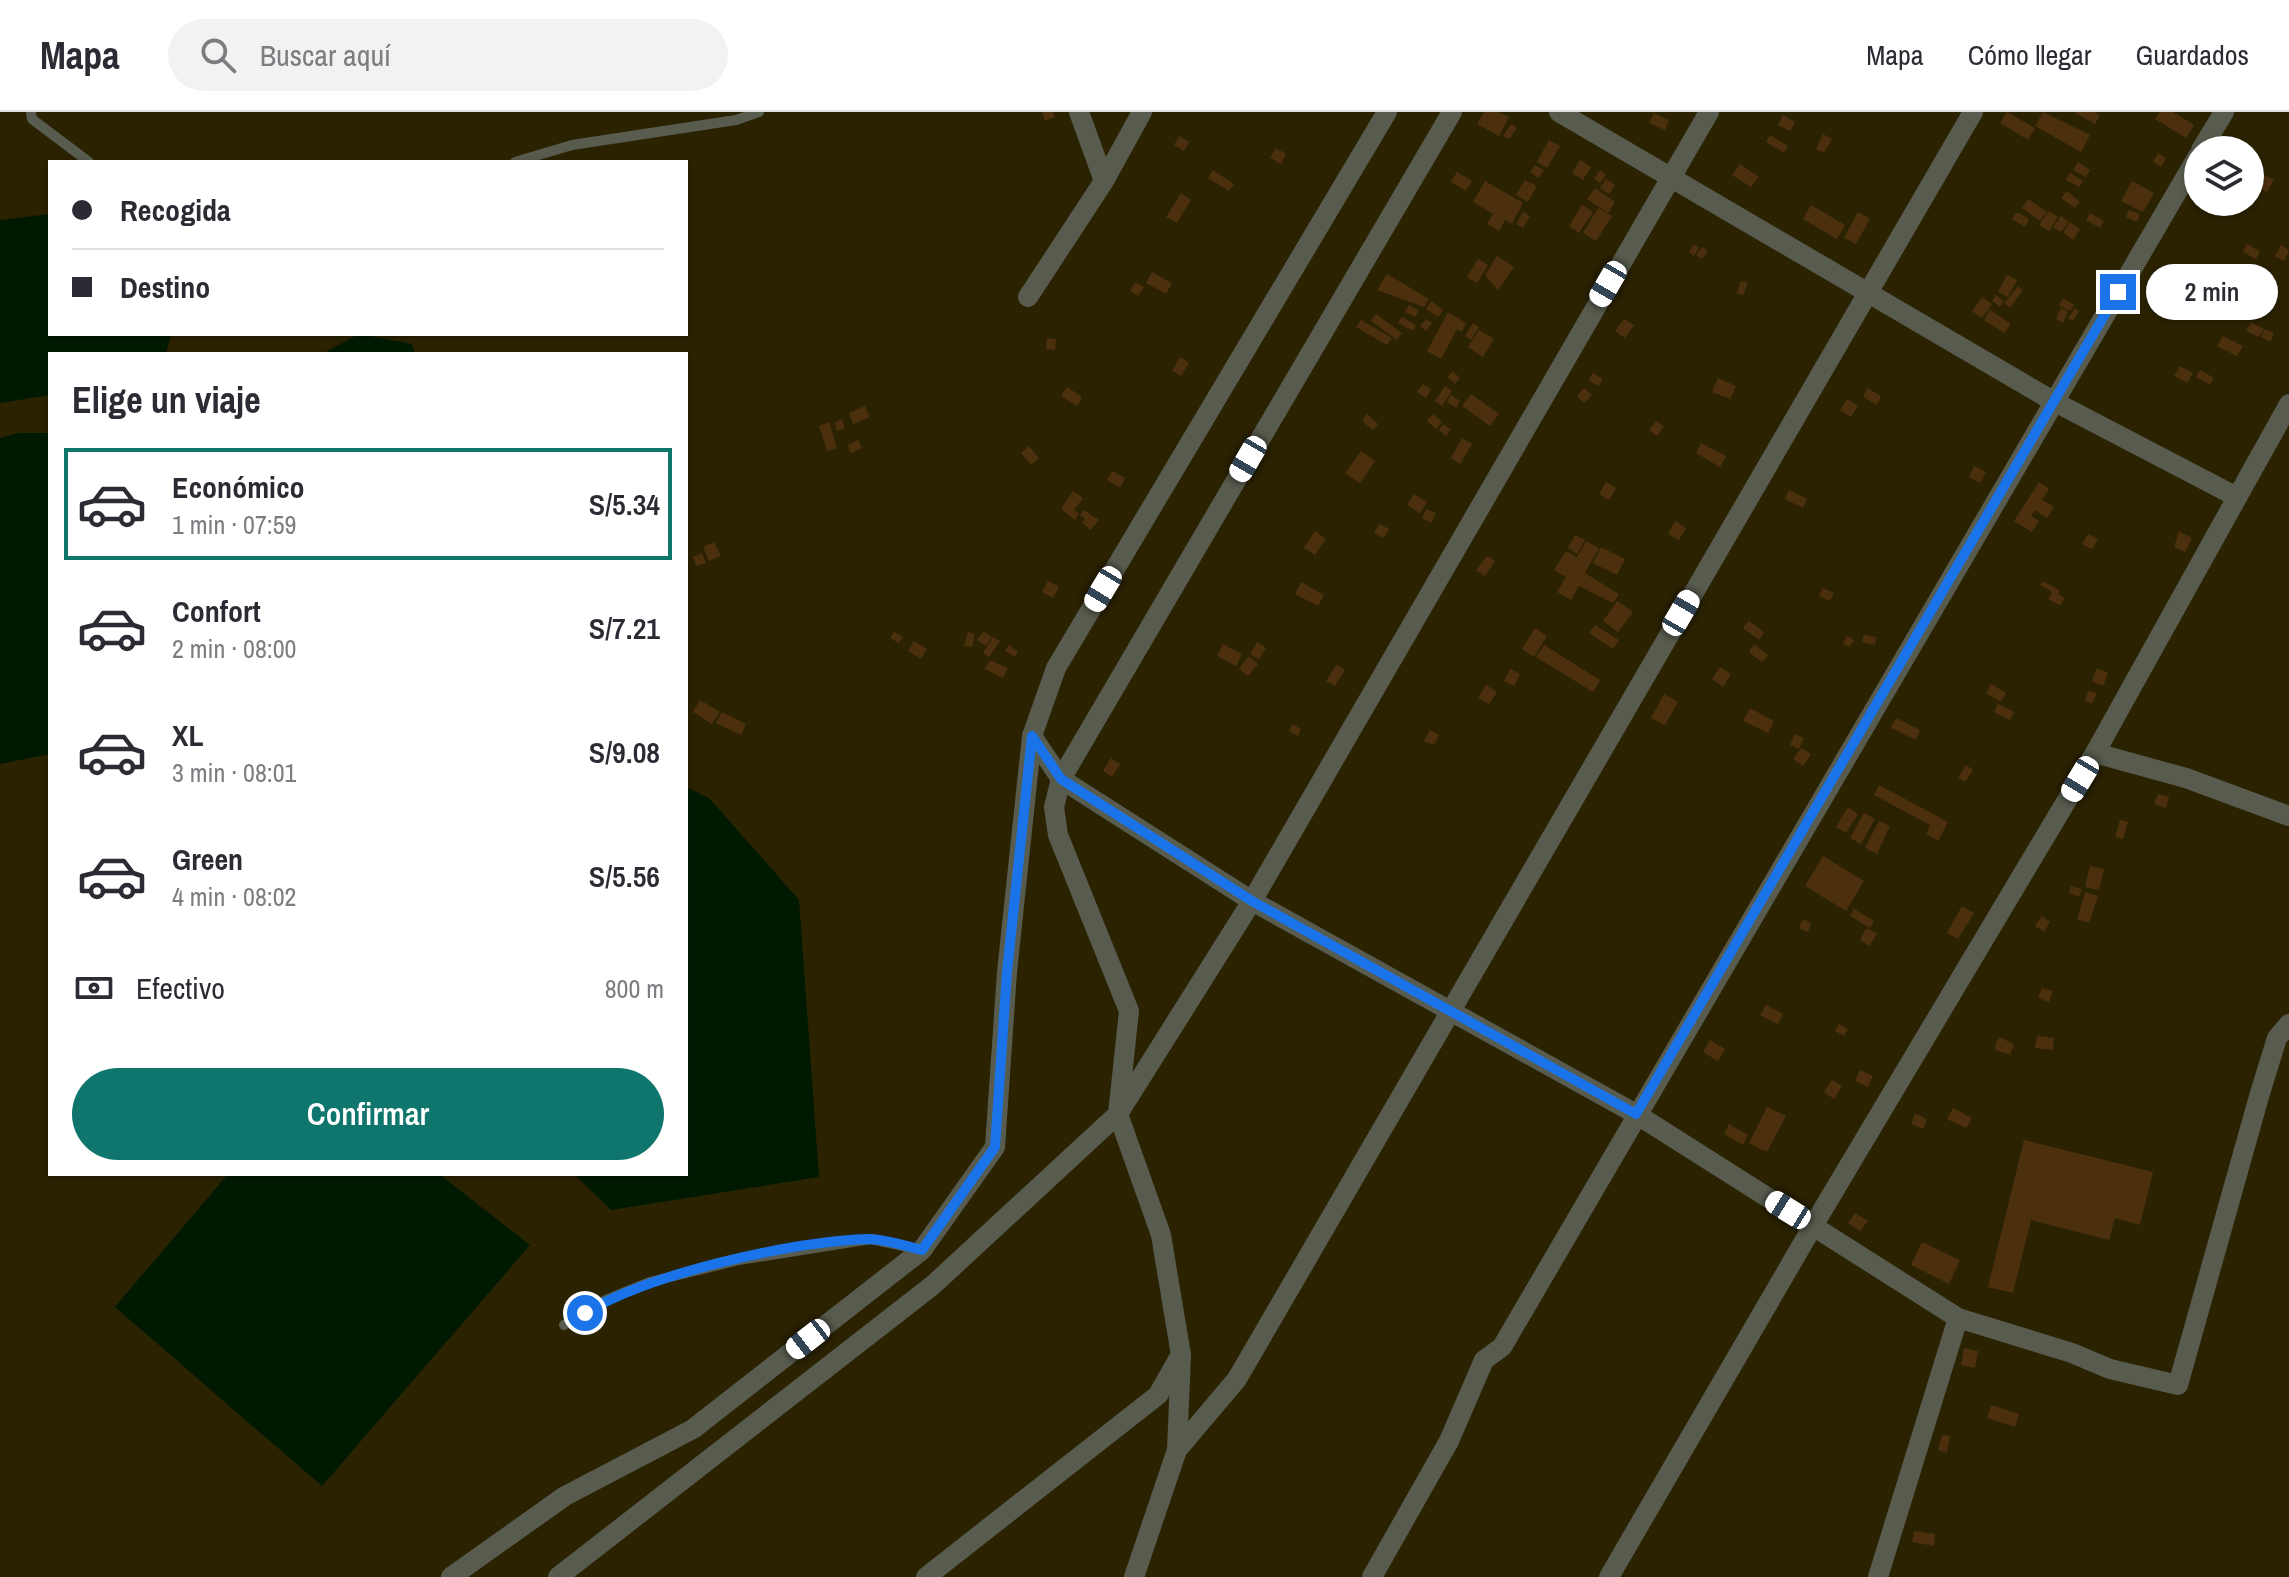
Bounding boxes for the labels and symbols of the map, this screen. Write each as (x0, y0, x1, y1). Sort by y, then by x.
car (1586, 257, 1630, 311)
callout: 2 min (2146, 264, 2278, 320)
route end (2100, 274, 2136, 310)
car (1226, 432, 1270, 486)
car (1080, 562, 1126, 616)
car (1659, 586, 1703, 640)
car (2057, 752, 2103, 806)
car (1761, 1187, 1815, 1233)
route start (567, 1295, 603, 1331)
car (782, 1315, 834, 1363)

